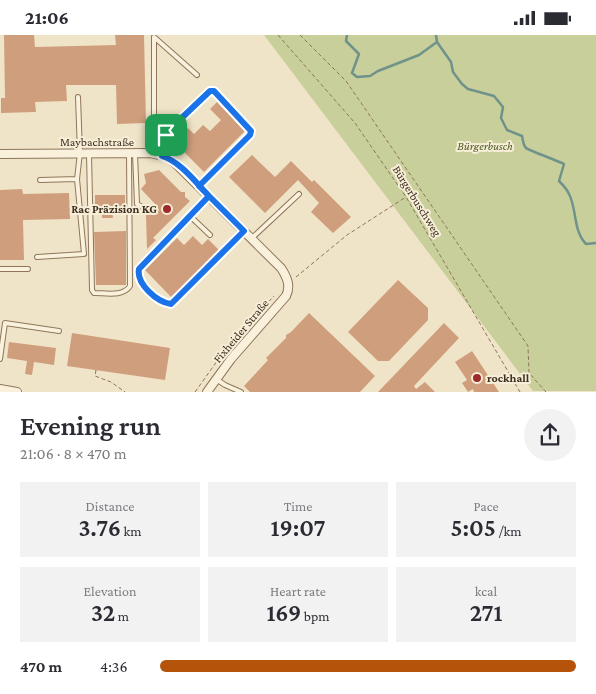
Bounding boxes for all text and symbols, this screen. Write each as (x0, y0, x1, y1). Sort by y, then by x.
text: 21:06 (25, 7, 69, 28)
pin (145, 114, 187, 156)
icon: arrive (152, 121, 180, 149)
street label: Maybachstraße (60, 135, 134, 149)
park label: Bürgerbusch (457, 139, 513, 153)
street label: Bürgerbuschweg (390, 163, 444, 239)
place label: Rac Präzision KG (71, 202, 157, 216)
marker: Rac Präzision KG (161, 203, 173, 215)
street label: Fixheider Straße (210, 296, 272, 366)
place label: rockhall (487, 371, 530, 385)
marker: rockhall (471, 372, 483, 384)
button: share (524, 409, 576, 461)
text: Evening run (20, 410, 161, 441)
text: 21:06 · 8 × 470 m (20, 445, 126, 462)
text: Distance (86, 498, 134, 514)
text: Time (284, 498, 312, 514)
text: Pace (473, 498, 499, 514)
text: 3.76 (79, 514, 121, 541)
text: 19:07 (271, 514, 325, 541)
text: 5:05 (451, 514, 496, 541)
text: km (121, 523, 142, 539)
text: /km (496, 523, 521, 539)
text: Elevation (83, 583, 137, 599)
text: Heart rate (270, 583, 326, 599)
text: kcal (475, 583, 497, 599)
text: 32 (91, 599, 115, 626)
text: 169 (266, 599, 301, 626)
text: 271 (470, 599, 502, 626)
text: m (115, 608, 129, 624)
text: bpm (301, 608, 330, 624)
text: 470 m (20, 658, 62, 675)
text: 4:36 (100, 658, 128, 675)

